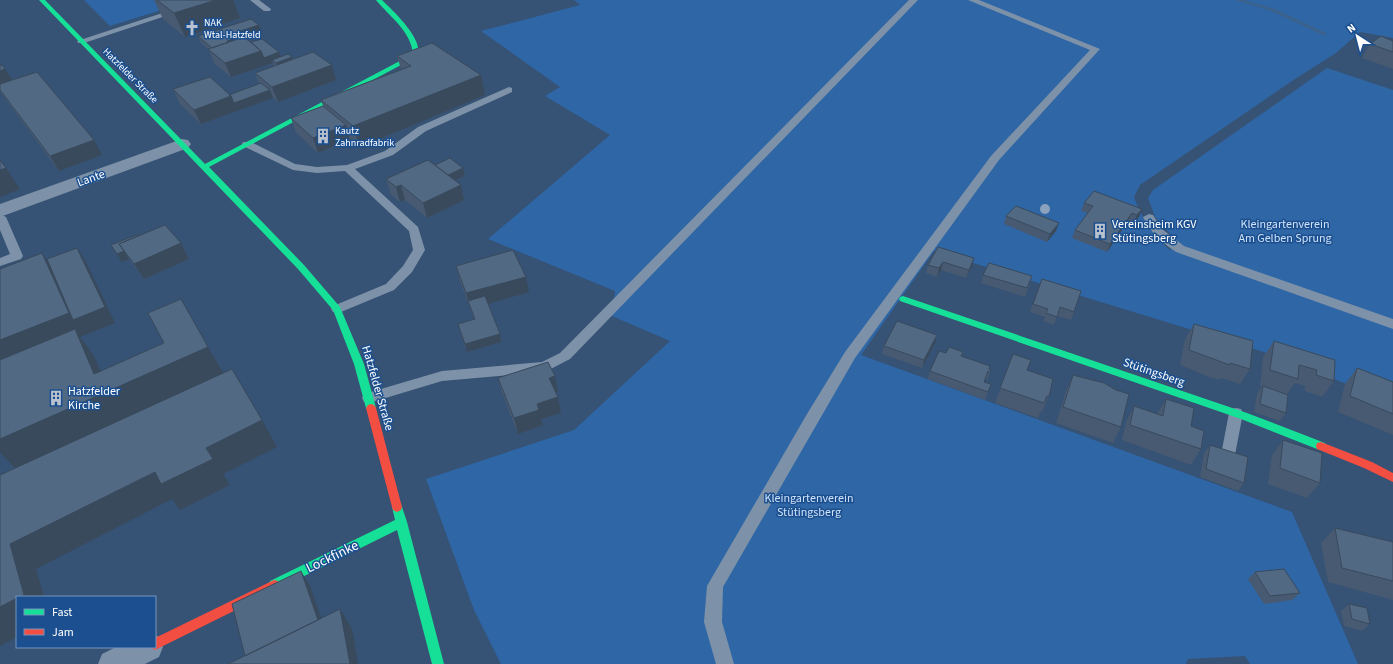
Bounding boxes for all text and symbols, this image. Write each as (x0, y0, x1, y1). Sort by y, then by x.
place label: NAK Wtal-Hatzfeld (204, 16, 261, 42)
north arrow (1337, 16, 1377, 56)
church icon: NAK Wtal-Hatzfeld (183, 19, 201, 37)
text: N (1344, 20, 1359, 37)
street label: Hatzfelder Straße (100, 45, 161, 106)
place label: Kautz Zahnradfabrik (335, 124, 394, 150)
building icon: Kautz Zahnradfabrik (314, 127, 332, 145)
street label: Lante (75, 166, 107, 191)
place label: Vereinsheim KGV Stütingsberg (1112, 216, 1197, 247)
park label: Kleingartenverein Am Gelben Sprung (1238, 216, 1332, 247)
building icon: Vereinsheim KGV Stütingsberg (1091, 222, 1109, 240)
street label: Hatzfelder Straße (357, 344, 398, 433)
street label: Stütingsberg (1121, 354, 1187, 391)
place label: Hatzfelder Kirche (68, 383, 121, 414)
building icon: Hatzfelder Kirche (47, 389, 65, 407)
park label: Kleingartenverein Stütingsberg (765, 490, 853, 521)
street label: Lockfinke (303, 536, 362, 578)
legend (16, 596, 156, 648)
text: Fast (52, 604, 72, 621)
text: Jam (52, 624, 74, 641)

